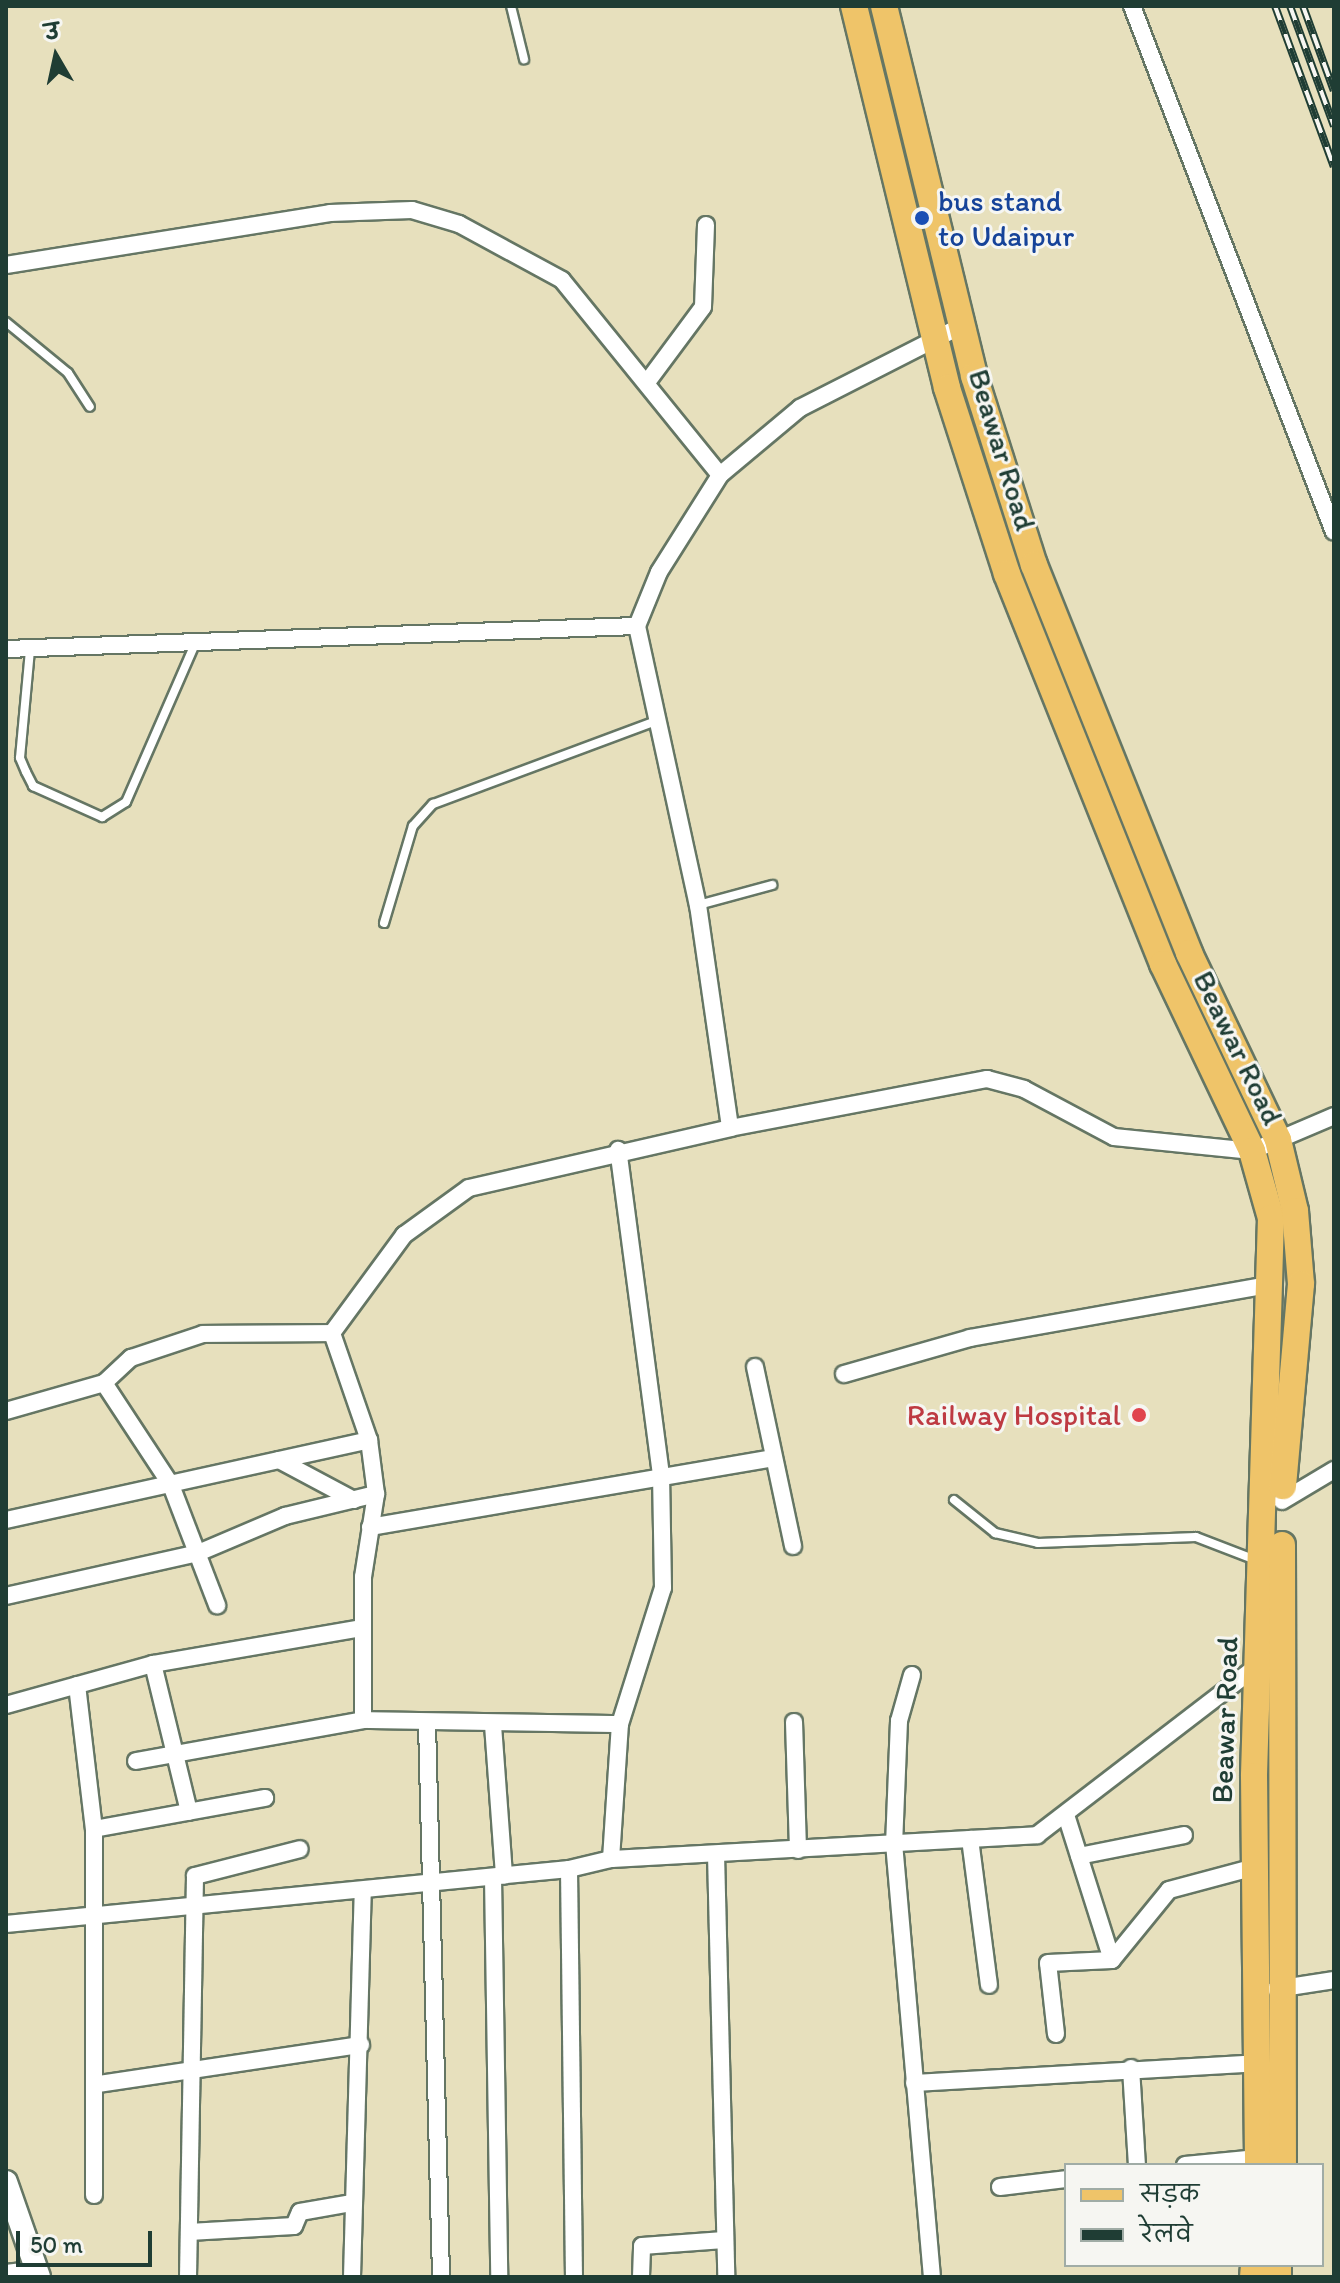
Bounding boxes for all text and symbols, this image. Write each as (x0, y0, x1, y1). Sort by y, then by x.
north arrow (16, 16, 96, 96)
text: उ (43, 17, 62, 46)
place label: bus stand to Udaipur (938, 183, 1074, 254)
marker: bus stand to Udaipur (913, 209, 931, 227)
street label: Beawar Road (960, 365, 1044, 535)
street label: Beawar Road (1185, 965, 1291, 1131)
place label: Railway Hospital (907, 1397, 1121, 1433)
marker: Railway Hospital (1128, 1404, 1150, 1426)
street label: Beawar Road (1204, 1636, 1246, 1804)
legend (1064, 2163, 1324, 2267)
text: सड़क (1140, 2179, 1199, 2208)
scale bar (20, 2215, 156, 2265)
text: रेलवे (1140, 2219, 1193, 2248)
text: 50 m (30, 2230, 83, 2259)

